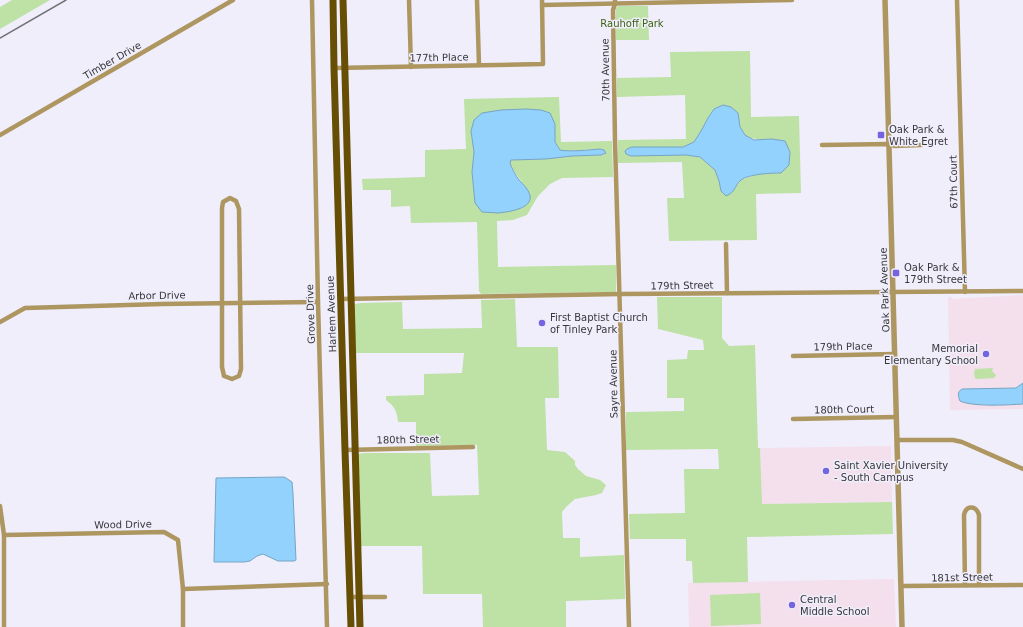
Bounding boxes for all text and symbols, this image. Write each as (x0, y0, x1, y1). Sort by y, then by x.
park label: Rauhoff Park (600, 18, 664, 29)
street label: 70th Avenue (599, 38, 612, 102)
street label: Timber Drive (81, 39, 143, 82)
street label: 177th Place (409, 51, 469, 64)
place label: Oak Park & White Egret (889, 124, 948, 147)
marker: Oak Park & White Egret (876, 130, 886, 140)
street label: 67th Court (948, 155, 959, 209)
street label: Oak Park Avenue (878, 247, 891, 333)
place label: Oak Park & 179th Street (904, 262, 967, 285)
marker: Oak Park & 179th Street (891, 268, 901, 278)
street label: Harlem Avenue (325, 275, 338, 353)
street label: 179th Street (650, 279, 714, 292)
street label: Grove Drive (304, 284, 317, 344)
street label: Arbor Drive (128, 290, 186, 301)
place label: First Baptist Church of Tinley Park (550, 312, 648, 335)
marker: First Baptist Church of Tinley Park (537, 318, 547, 328)
street label: 179th Place (813, 340, 873, 353)
place label: Memorial Elementary School (884, 343, 978, 366)
marker: Memorial Elementary School (981, 349, 991, 359)
street label: Sayre Avenue (607, 350, 620, 418)
street label: 180th Court (814, 403, 874, 416)
street label: 180th Street (376, 433, 440, 446)
place label: Saint Xavier University - South Campus (834, 460, 948, 483)
marker: Saint Xavier University - South Campus (821, 466, 831, 476)
street label: Wood Drive (94, 518, 152, 531)
street label: 181st Street (931, 571, 993, 584)
place label: Central Middle School (800, 594, 869, 617)
marker: Central Middle School (787, 600, 797, 610)

